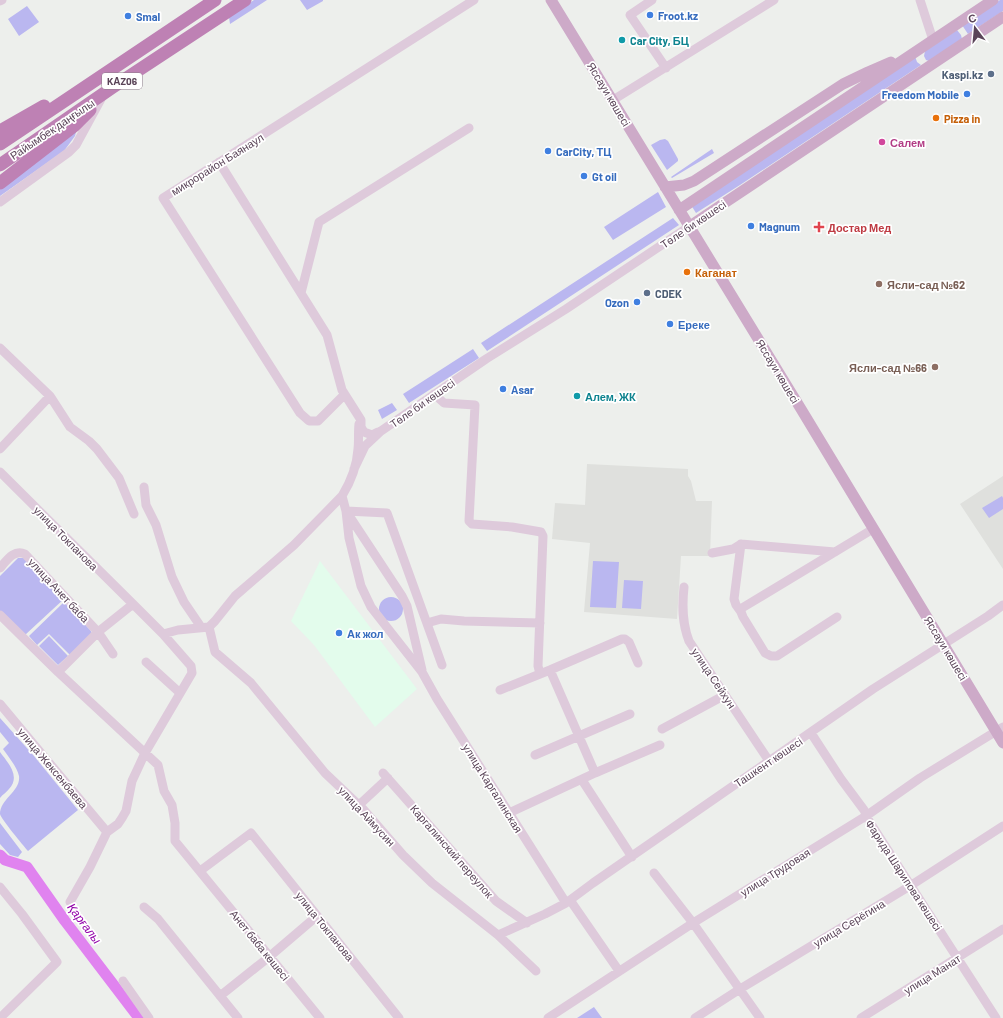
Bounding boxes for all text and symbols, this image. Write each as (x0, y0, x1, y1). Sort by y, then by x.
north arrow (955, 8, 995, 48)
place label: Froot.kz (658, 9, 698, 22)
place label: Smal (136, 10, 161, 23)
marker: Froot.kz (645, 10, 655, 20)
marker: Smal (123, 11, 133, 21)
text: С (966, 11, 978, 25)
place label: Car City, БЦ (630, 34, 689, 47)
marker: Car City, БЦ (617, 35, 627, 45)
street label: Яссауи көшесі (585, 60, 633, 128)
place label: Kaspi.kz (942, 68, 983, 81)
marker: Kaspi.kz (986, 69, 996, 79)
road number: KАZ06 (102, 73, 142, 89)
place label: Freedom Mobile (882, 88, 959, 101)
marker: Freedom Mobile (962, 89, 972, 99)
street label: Райымбек даңғылы (7, 96, 97, 162)
place label: Pizza in (944, 112, 980, 125)
marker: Pizza in (931, 113, 941, 123)
street label: микрорайон Баянаул (168, 130, 266, 198)
place label: Салем (890, 136, 925, 149)
marker: Салем (877, 137, 887, 147)
place label: CarCity, ТЦ (556, 145, 611, 158)
marker: CarCity, ТЦ (543, 146, 553, 156)
place label: Gt oil (592, 170, 617, 183)
marker: Gt oil (579, 171, 589, 181)
street label: Төле би көшесі (658, 197, 728, 251)
place label: Magnum (759, 220, 800, 233)
marker: Magnum (746, 221, 756, 231)
marker: Достар Мед (813, 221, 825, 233)
place label: Достар Мед (828, 221, 891, 234)
place label: Каганат (695, 266, 737, 279)
marker: Каганат (682, 267, 692, 277)
place label: Ясли-сад №62 (887, 278, 965, 291)
marker: Ясли-сад №62 (874, 279, 884, 289)
place label: CDEK (655, 287, 682, 300)
marker: CDEK (642, 288, 652, 298)
place label: Ozon (605, 296, 629, 309)
marker: Ozon (632, 297, 642, 307)
place label: Ереке (678, 318, 710, 331)
marker: Ереке (665, 319, 675, 329)
street label: Яссауи көшесі (754, 337, 802, 405)
place label: Ясли-сад №66 (849, 361, 927, 374)
marker: Ясли-сад №66 (930, 362, 940, 372)
street label: Төле би көшесі (387, 376, 457, 430)
place label: Asar (511, 383, 535, 396)
marker: Asar (498, 384, 508, 394)
place label: Алем, ЖК (585, 390, 636, 403)
marker: Алем, ЖК (572, 391, 582, 401)
street label: улица Токпанова (31, 503, 101, 573)
street label: улица Анет баба (26, 555, 93, 625)
street label: Яссауи көшесі (922, 614, 970, 682)
place label: Ак жол (347, 627, 384, 640)
marker: Ак жол (334, 628, 344, 638)
street label: улица Сейхун (689, 645, 739, 711)
street label: улица Жексенбаева (15, 725, 91, 812)
street label: Ташкент көшесі (731, 734, 805, 790)
street label: улица Каргалинская (460, 741, 526, 835)
street label: улица Аймусин (336, 784, 398, 848)
street label: Каргалинский переулок (408, 802, 496, 900)
street label: Фарида Шарипова көшесі (863, 817, 945, 933)
street label: улица Трудовая (738, 845, 812, 899)
street label: улица Токпанова (293, 889, 357, 964)
street label: улица Серёгина (811, 896, 888, 949)
water label: Қарғалы (64, 900, 105, 947)
street label: Анет баба көшесі (228, 907, 292, 983)
street label: улица Манат (901, 951, 963, 997)

